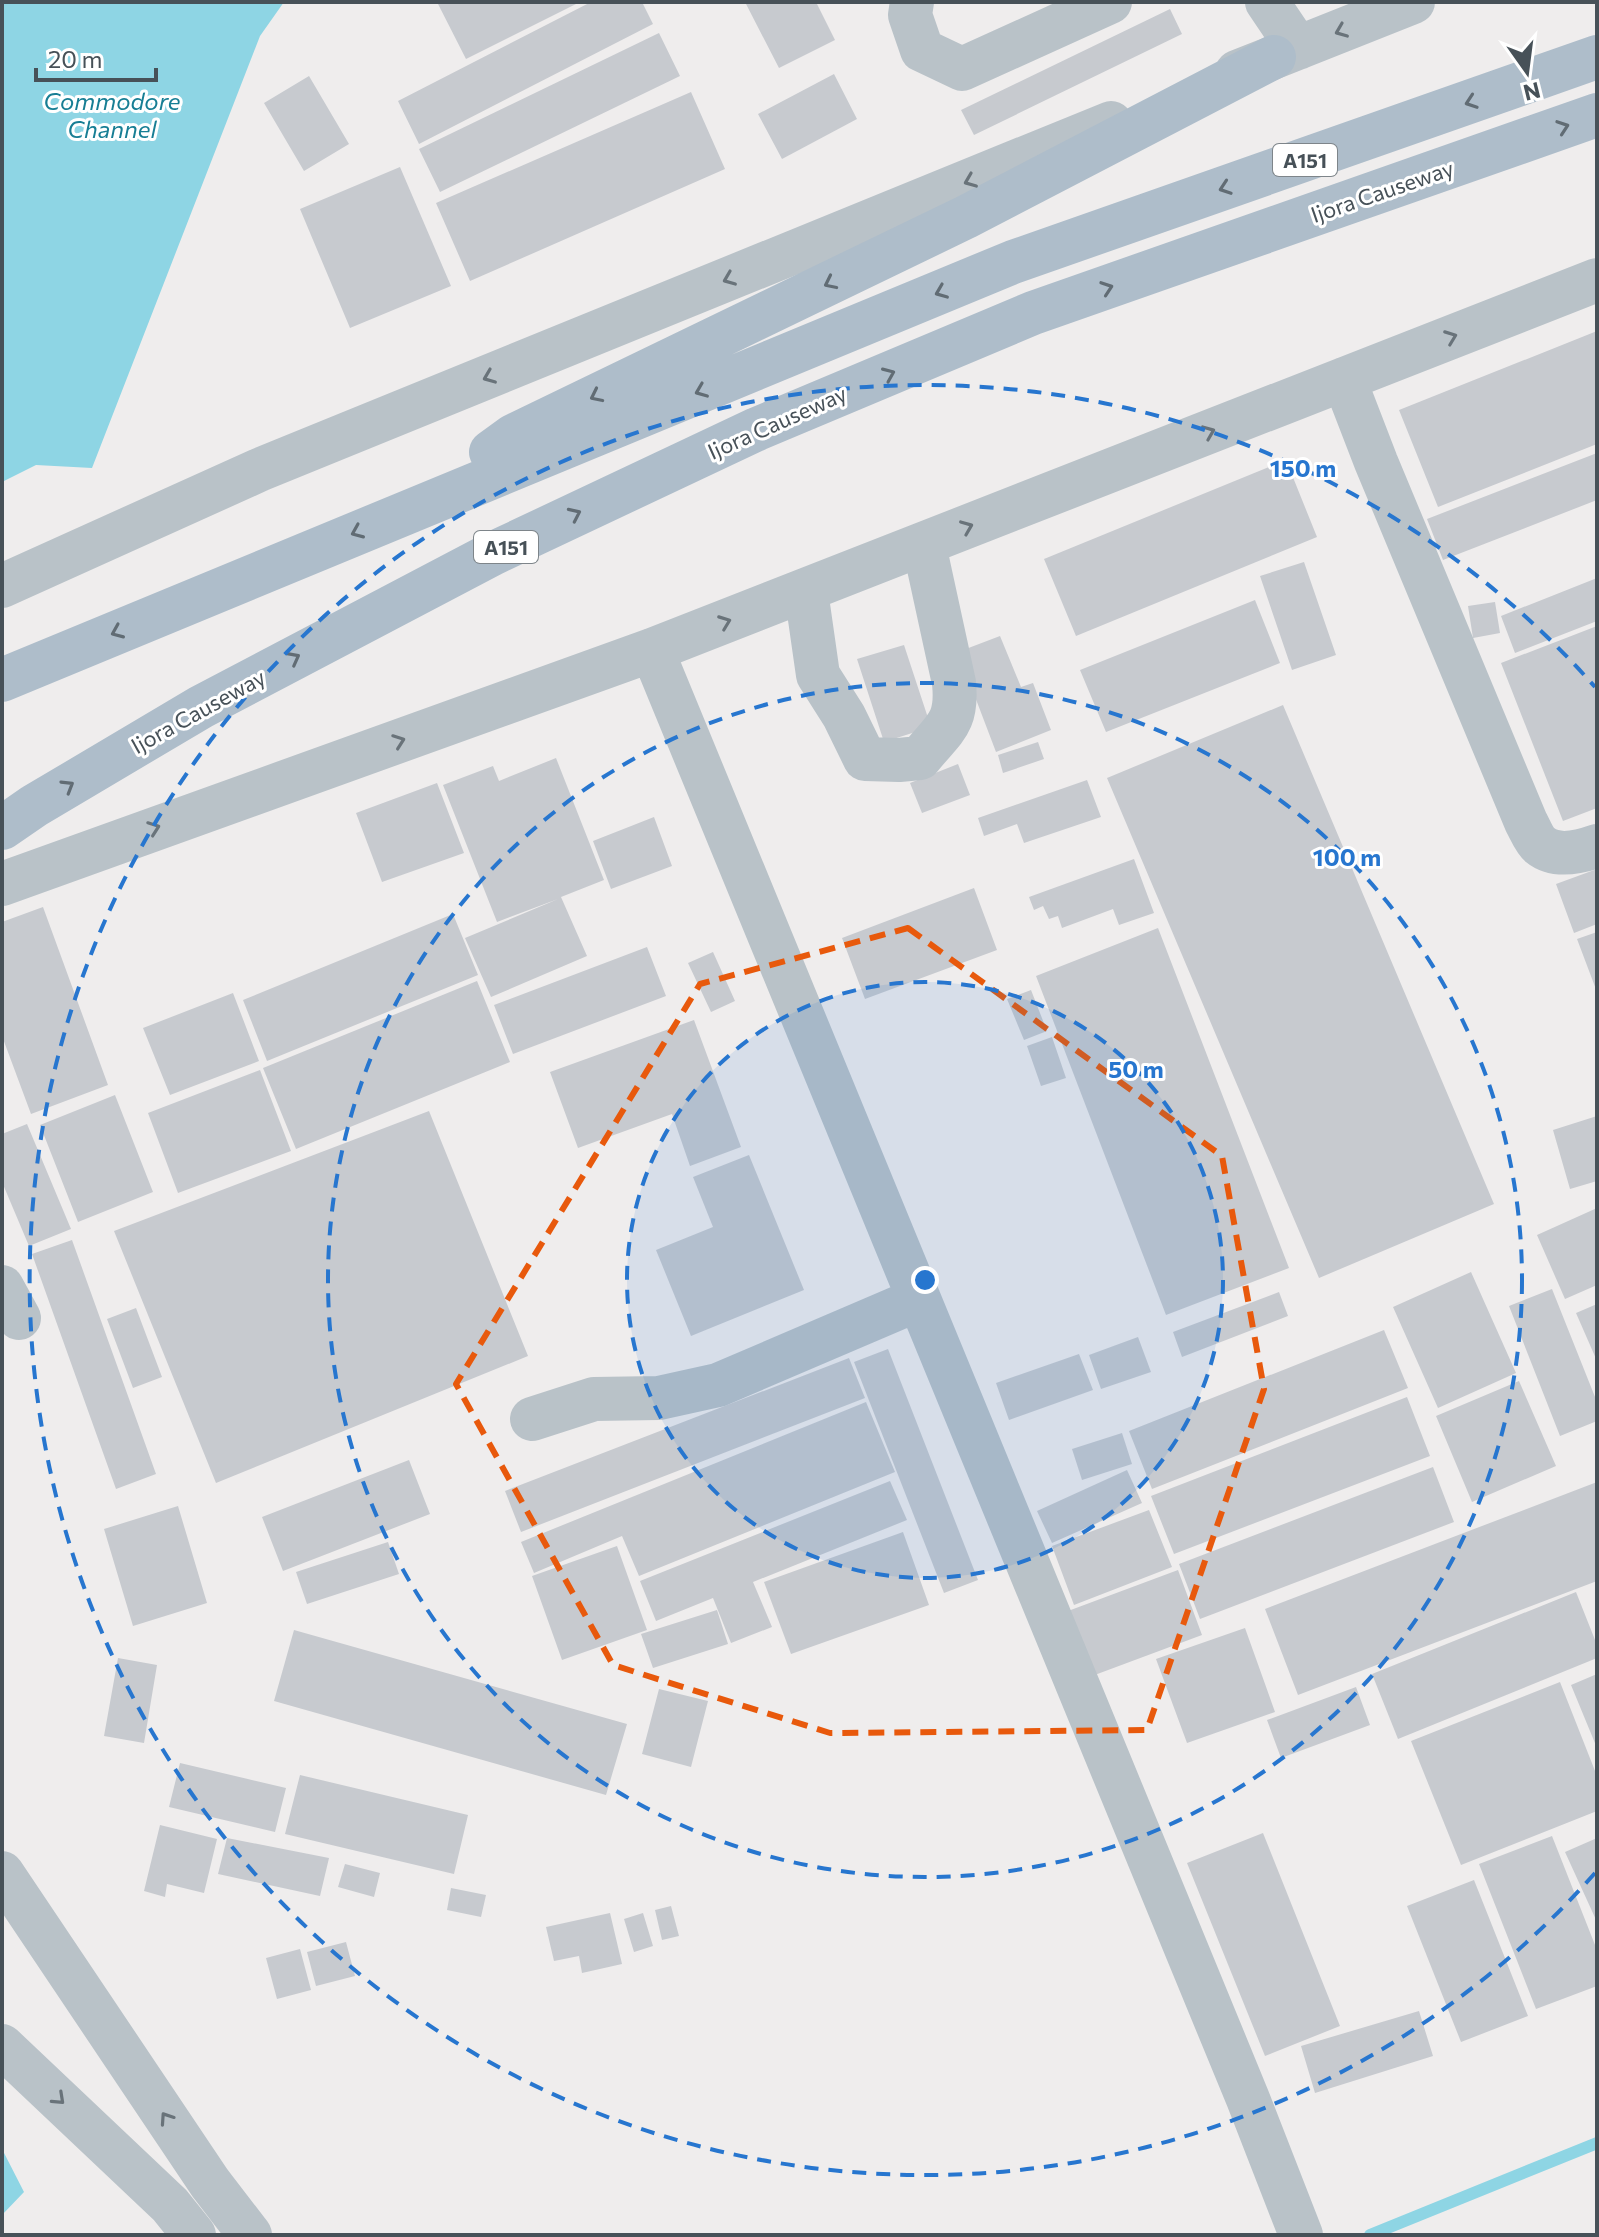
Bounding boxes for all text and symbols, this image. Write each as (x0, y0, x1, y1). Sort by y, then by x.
one-way arrow (1335, 21, 1349, 37)
scale bar (36, 32, 156, 82)
north arrow (1487, 32, 1567, 112)
text: 20 m (48, 44, 102, 73)
text: N (1521, 77, 1543, 107)
water label: Commodore Channel (43, 86, 181, 143)
one-way arrow (1465, 92, 1479, 109)
one-way arrow (1555, 120, 1569, 137)
road number: A151 (1273, 144, 1337, 176)
street label: Ijora Causeway (1307, 154, 1457, 228)
one-way arrow (964, 171, 978, 187)
one-way arrow (1219, 178, 1233, 194)
one-way arrow (723, 269, 737, 285)
one-way arrow (824, 273, 838, 289)
one-way arrow (1099, 281, 1113, 297)
one-way arrow (935, 282, 949, 298)
one-way arrow (1443, 330, 1457, 347)
one-way arrow (483, 367, 497, 384)
one-way arrow (881, 367, 895, 383)
street label: Ijora Causeway (703, 379, 851, 465)
one-way arrow (695, 381, 709, 397)
one-way arrow (590, 386, 604, 402)
one-way arrow (1201, 425, 1215, 442)
text: 150 m (1270, 453, 1336, 482)
one-way arrow (567, 508, 582, 524)
one-way arrow (959, 521, 973, 537)
one-way arrow (351, 523, 365, 539)
road number: A151 (474, 531, 538, 563)
one-way arrow (717, 615, 731, 632)
one-way arrow (111, 623, 125, 639)
one-way arrow (286, 653, 300, 668)
street label: Ijora Causeway (126, 663, 270, 759)
one-way arrow (391, 734, 405, 750)
one-way arrow (59, 780, 74, 796)
one-way arrow (146, 822, 160, 838)
text: 100 m (1313, 842, 1381, 871)
text: 50 m (1108, 1054, 1164, 1083)
centre of rings (911, 1266, 939, 1294)
one-way arrow (49, 2090, 64, 2104)
one-way arrow (161, 2113, 176, 2127)

